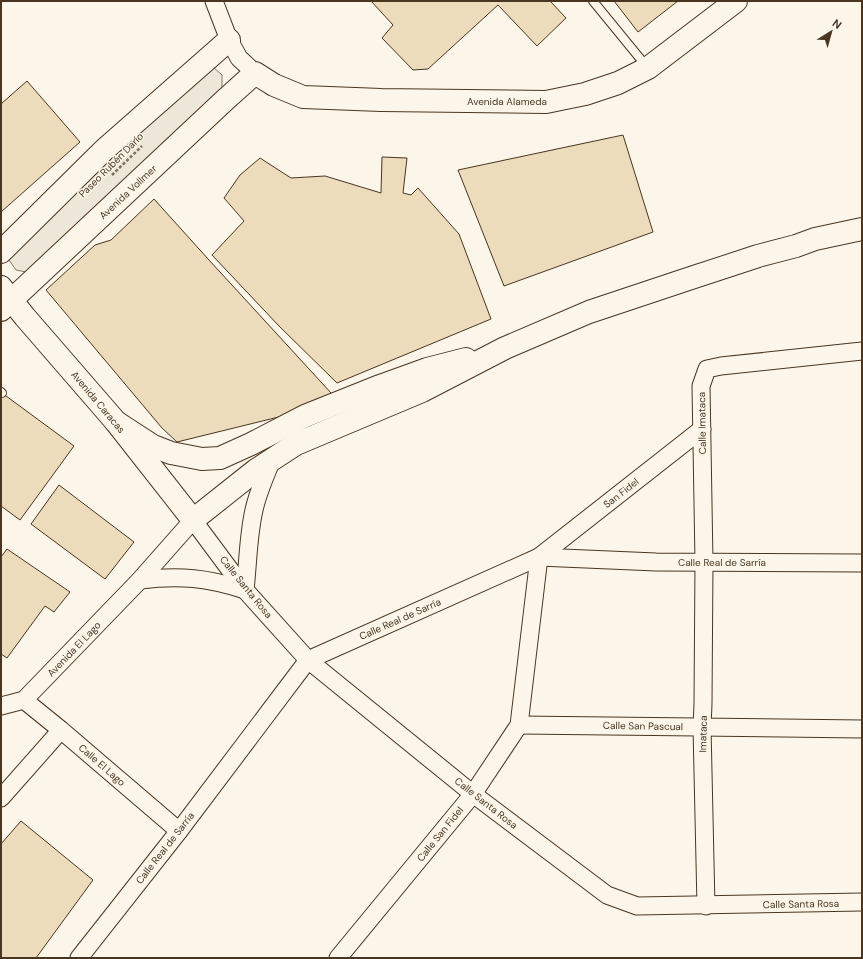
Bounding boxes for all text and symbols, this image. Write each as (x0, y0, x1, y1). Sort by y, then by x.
north arrow (811, 12, 851, 52)
text: N (830, 16, 844, 32)
street label: Avenida Alameda (467, 95, 547, 108)
street label: Paseo Rubén Darío (76, 130, 146, 200)
street label: Avenida Vollmer (96, 162, 160, 222)
street label: Avenida Caracas (68, 368, 128, 436)
street label: Calle Imataca (695, 392, 709, 454)
street label: San Fidel (601, 475, 641, 511)
street label: Calle Santa Rosa (217, 553, 275, 621)
street label: Calle Real de Sarría (678, 556, 766, 569)
street label: Calle Real de Sarría (357, 595, 443, 643)
street label: Avenida El Lago (44, 619, 104, 679)
street label: Imataca (696, 715, 710, 753)
street label: Calle San Pascual (603, 719, 683, 733)
street label: Calle El Lago (76, 741, 128, 789)
street label: Calle Santa Rosa (452, 774, 520, 832)
street label: Calle San Fidel (414, 804, 466, 864)
street label: Calle Real de Sarría (133, 809, 197, 887)
street label: Calle Santa Rosa (763, 897, 839, 911)

